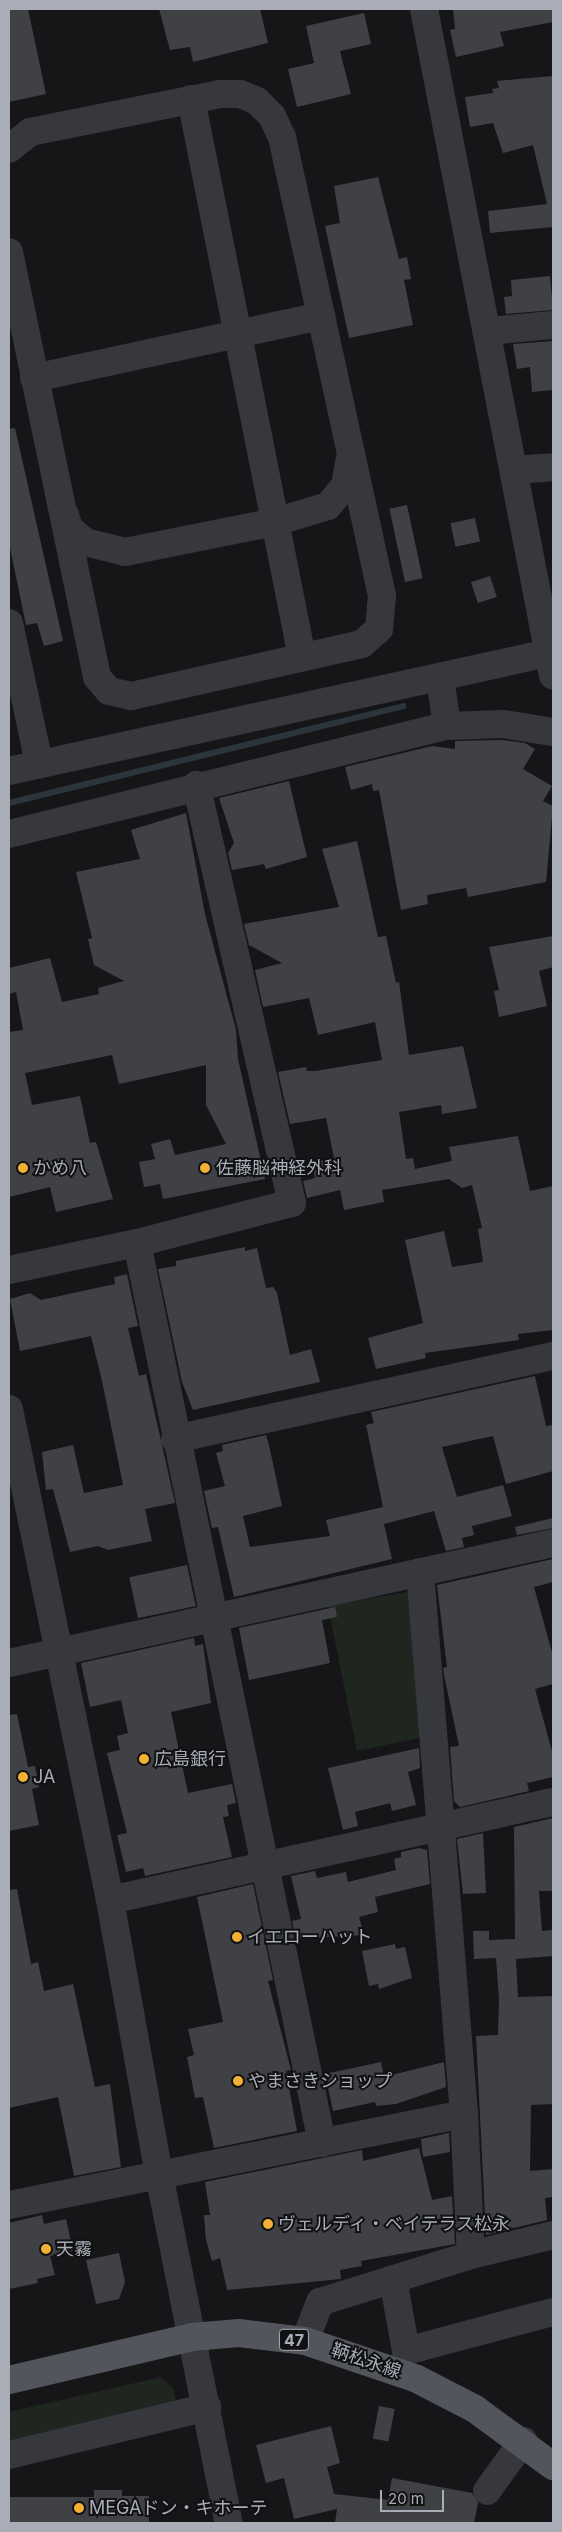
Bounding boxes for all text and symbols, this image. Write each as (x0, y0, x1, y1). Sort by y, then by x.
place label: かめ八 (33, 1157, 87, 1179)
place label: 佐藤脳神経外科 (216, 1157, 342, 1179)
marker: 佐藤脳神経外科 (198, 1161, 212, 1175)
marker: かめ八 (17, 1162, 29, 1174)
place label: 広島銀行 (154, 1748, 226, 1770)
marker: 広島銀行 (138, 1753, 150, 1765)
place label: JA (33, 1766, 55, 1788)
marker: JA (17, 1771, 29, 1783)
place label: イエローハット (247, 1926, 373, 1948)
marker: イエローハット (231, 1931, 243, 1943)
place label: やまさきショップ (248, 2070, 392, 2092)
marker: やまさきショップ (232, 2075, 244, 2087)
place label: ヴェルディ・ベイテラス松永 (278, 2213, 512, 2235)
marker: ヴェルディ・ベイテラス松永 (262, 2218, 274, 2230)
place label: 天霧 (56, 2238, 92, 2260)
marker: 天霧 (40, 2243, 52, 2255)
road number: 47 (278, 2326, 310, 2354)
street label: 鞆松永線 (328, 2339, 404, 2383)
scale bar (382, 2480, 446, 2512)
text: 20 m (388, 2489, 424, 2508)
place label: MEGAドン・キホーテ (89, 2497, 268, 2519)
marker: MEGAドン・キホーテ (73, 2502, 85, 2514)

